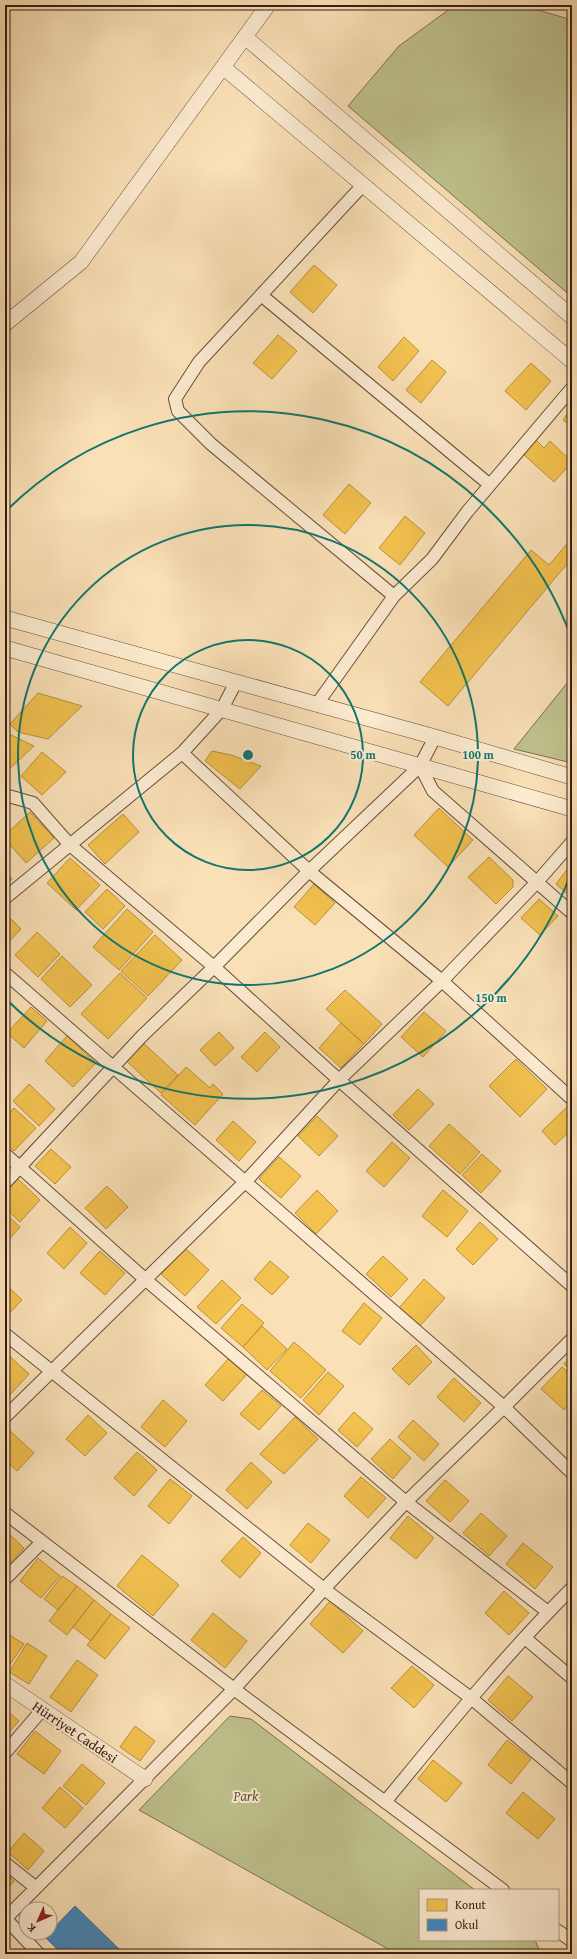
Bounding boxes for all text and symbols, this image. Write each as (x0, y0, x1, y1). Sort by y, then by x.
text: 50 m (350, 746, 376, 763)
text: 100 m (462, 746, 495, 763)
centre of rings (241, 748, 255, 762)
text: 150 m (475, 989, 508, 1006)
street label: Hürriyet Caddesi (28, 1696, 122, 1768)
park label: Park (233, 1786, 259, 1806)
legend (419, 1889, 559, 1941)
text: Konut (455, 1896, 486, 1913)
north arrow (18, 1901, 58, 1941)
text: Okul (455, 1916, 479, 1933)
text: K (23, 1920, 39, 1936)

